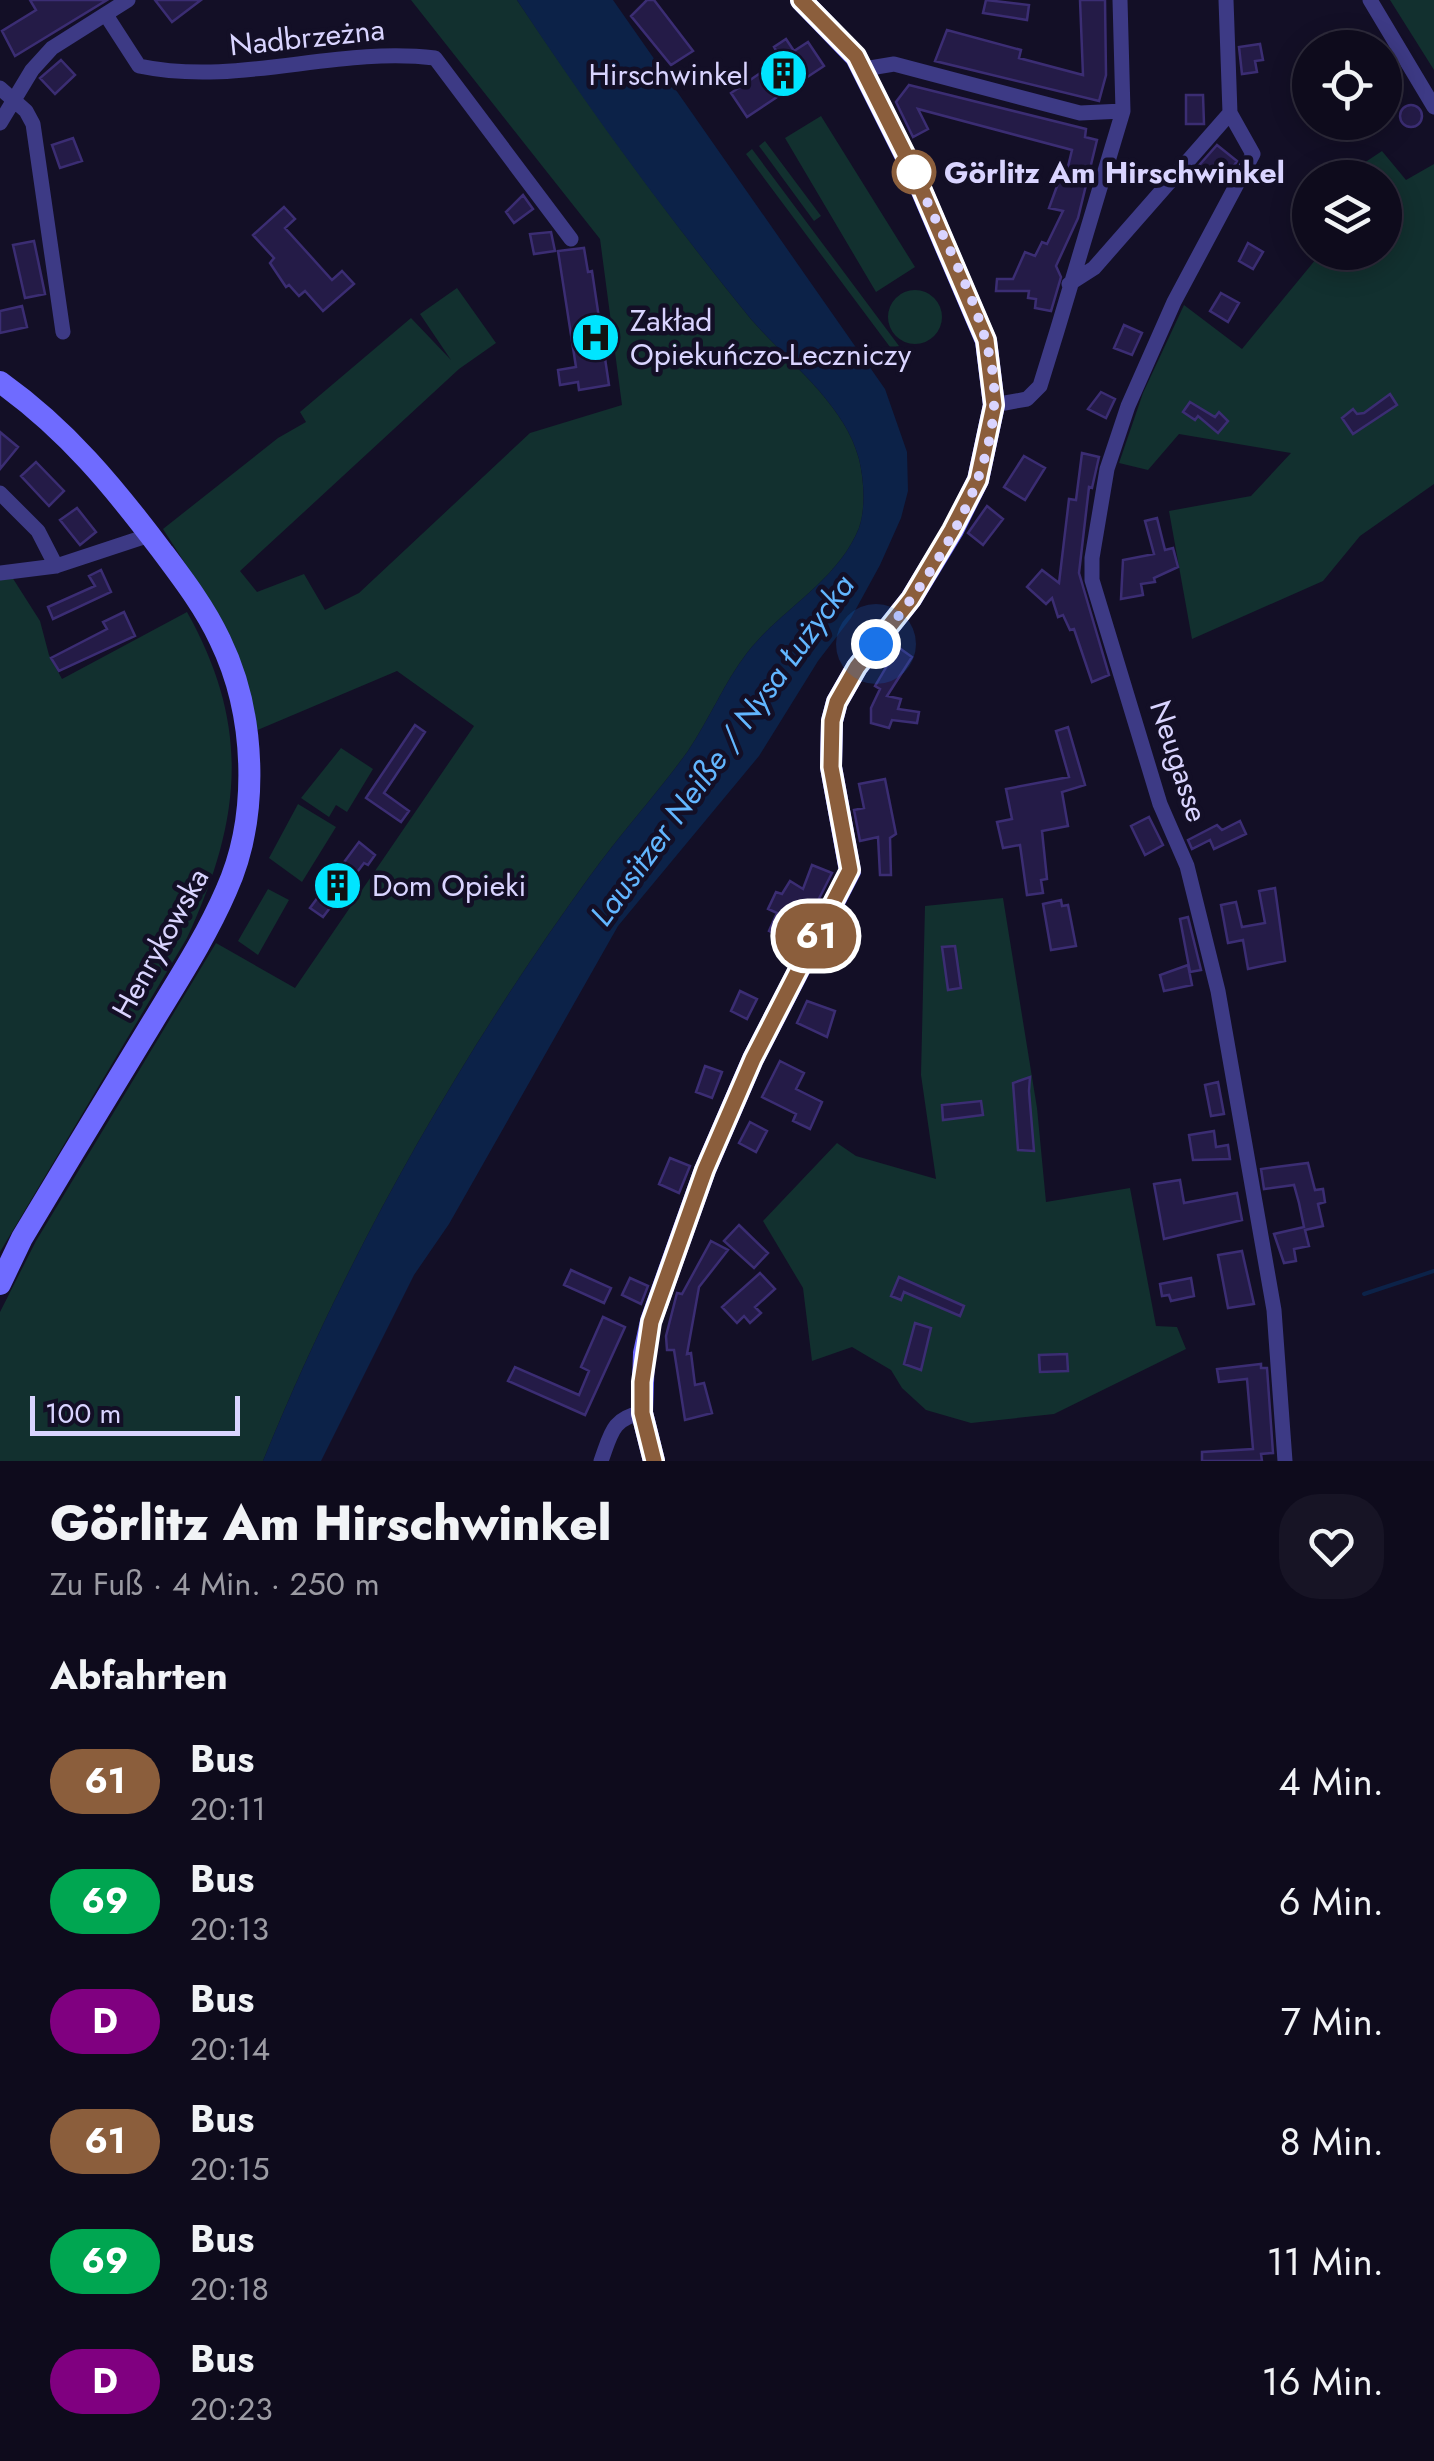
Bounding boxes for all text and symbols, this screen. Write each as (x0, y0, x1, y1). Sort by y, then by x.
street label: Nadbrzeżna (227, 7, 387, 67)
map controls (1292, 30, 1402, 270)
button: locate (1292, 30, 1402, 140)
building icon: Hirschwinkel (758, 48, 810, 100)
place label: Hirschwinkel (588, 53, 749, 96)
marker: Görlitz Am Hirschwinkel (893, 151, 935, 193)
place label: Görlitz Am Hirschwinkel (944, 151, 1285, 194)
button: layers (1292, 160, 1402, 270)
place label: Zakład Opiekuńczo-Leczniczy (630, 299, 912, 376)
hospital icon: Zakład Opiekuńczo-Leczniczy (569, 311, 621, 363)
water label: Lausitzer Neiße / Nysa Łużycka (579, 565, 866, 935)
your location (851, 619, 901, 669)
street label: Neugasse (1139, 695, 1219, 827)
building icon: Dom Opieki (311, 859, 363, 911)
street label: Henrykowska (101, 860, 219, 1026)
place label: Dom Opieki (372, 864, 526, 907)
line badge: 61 (771, 904, 861, 968)
text: 61 (795, 911, 837, 961)
scale bar (30, 1391, 240, 1436)
text: 100 m (45, 1393, 121, 1434)
text: Görlitz Am Hirschwinkel (50, 1489, 611, 1558)
button: heart (1279, 1494, 1384, 1599)
text: Zu Fuß · 4 Min. · 250 m (50, 1561, 380, 1607)
text: Abfahrten (50, 1648, 228, 1703)
text: Bus (190, 1731, 254, 1786)
text: 4 Min. (1278, 1754, 1384, 1809)
text: 61 (84, 1756, 126, 1806)
text: 20:11 (190, 1786, 266, 1832)
text: Bus (190, 1851, 254, 1906)
text: 6 Min. (1279, 1874, 1384, 1929)
text: 69 (82, 1876, 128, 1926)
text: 20:13 (190, 1906, 269, 1952)
text: Bus (190, 1971, 254, 2026)
text: 7 Min. (1281, 1994, 1384, 2049)
text: D (92, 1996, 118, 2046)
text: 20:14 (190, 2026, 270, 2072)
text: Bus (190, 2091, 254, 2146)
text: 8 Min. (1280, 2114, 1384, 2169)
text: 61 (84, 2116, 126, 2166)
text: 20:15 (190, 2146, 269, 2192)
text: Bus (190, 2211, 254, 2266)
text: 11 Min. (1266, 2234, 1384, 2289)
text: 69 (82, 2236, 128, 2286)
text: 20:18 (190, 2266, 269, 2312)
text: Bus (190, 2331, 254, 2386)
text: 16 Min. (1262, 2354, 1384, 2409)
text: D (92, 2356, 118, 2406)
text: 20:23 (190, 2386, 273, 2432)

